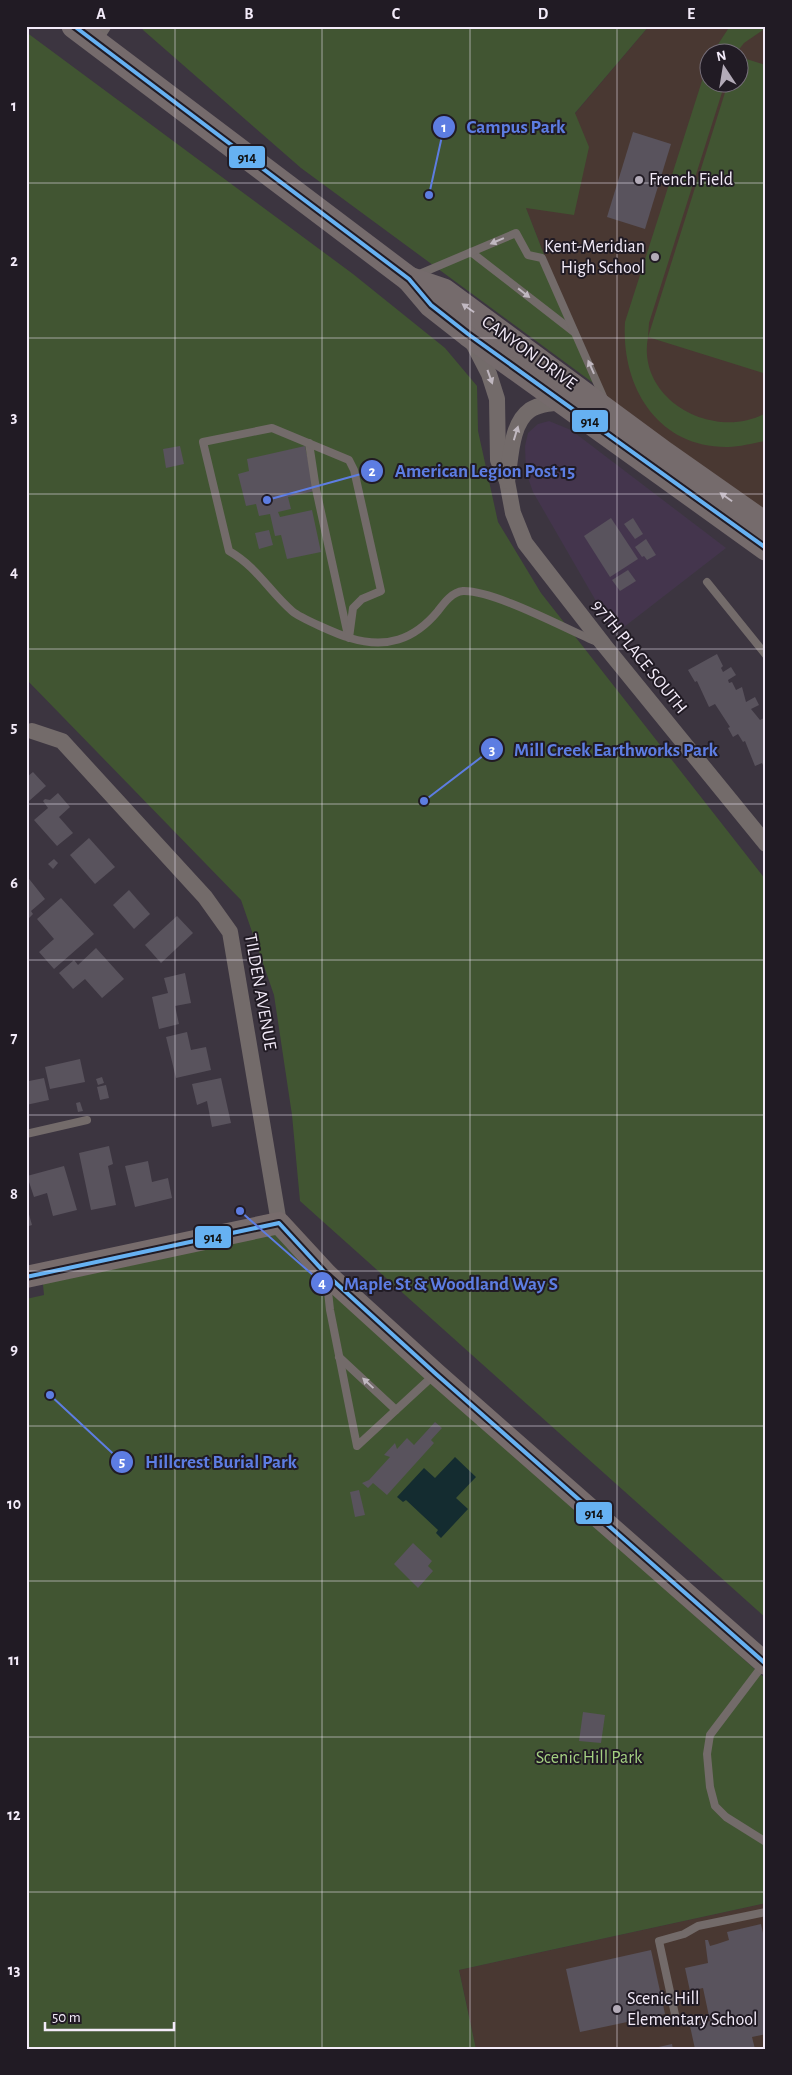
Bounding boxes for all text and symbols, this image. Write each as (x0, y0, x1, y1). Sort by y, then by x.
text: A (96, 6, 106, 22)
text: B (244, 6, 254, 22)
text: C (392, 6, 401, 22)
text: D (538, 6, 549, 22)
text: E (687, 6, 695, 22)
north arrow (700, 42, 750, 92)
text: N (715, 48, 728, 64)
text: 1 (11, 98, 17, 114)
callout: Campus Park (432, 110, 576, 144)
text: Campus Park (466, 118, 566, 137)
text: 1 (441, 120, 447, 135)
line badge: 914 (228, 145, 266, 169)
text: 914 (238, 151, 256, 165)
place label: French Field (649, 171, 733, 189)
marker: French Field (633, 174, 645, 186)
one-way arrow (489, 237, 504, 245)
place label: Kent-Meridian High School (544, 238, 645, 277)
marker: Kent-Meridian High School (649, 251, 661, 263)
text: 2 (10, 253, 18, 269)
one-way arrow (517, 287, 530, 298)
one-way arrow (461, 303, 474, 313)
street label: CANYON DRIVE (478, 313, 580, 394)
one-way arrow (586, 360, 594, 374)
one-way arrow (486, 370, 494, 385)
text: 3 (11, 409, 18, 425)
line badge: 914 (571, 409, 609, 433)
text: 914 (581, 415, 599, 429)
one-way arrow (513, 426, 521, 441)
callout: American Legion Post 15 (360, 454, 585, 488)
text: American Legion Post 15 (395, 462, 575, 481)
text: 2 (368, 464, 376, 479)
one-way arrow (719, 492, 733, 502)
text: 4 (10, 564, 18, 580)
street label: 97TH PLACE SOUTH (588, 597, 690, 717)
text: 5 (11, 719, 18, 735)
callout: Mill Creek Earthworks Park (479, 732, 728, 766)
text: Mill Creek Earthworks Park (514, 741, 719, 760)
text: 3 (489, 743, 495, 758)
text: 6 (10, 875, 18, 891)
street label: TILDEN AVENUE (241, 932, 279, 1052)
text: 7 (11, 1030, 18, 1046)
text: 8 (10, 1186, 18, 1202)
line badge: 914 (194, 1225, 232, 1249)
text: 914 (204, 1231, 222, 1245)
callout: Maple St & Woodland Way S (309, 1266, 568, 1300)
text: Maple St & Woodland Way S (344, 1275, 558, 1294)
text: 4 (318, 1276, 326, 1291)
text: 9 (10, 1341, 18, 1357)
one-way arrow (362, 1377, 374, 1389)
callout: Hillcrest Burial Park (110, 1445, 307, 1479)
text: Hillcrest Burial Park (145, 1453, 298, 1472)
text: 5 (119, 1455, 125, 1470)
text: 10 (7, 1496, 21, 1512)
line badge: 914 (575, 1501, 613, 1525)
text: 914 (585, 1507, 603, 1521)
text: 11 (8, 1652, 20, 1668)
park label: Scenic Hill Park (536, 1749, 643, 1767)
text: 12 (7, 1807, 21, 1823)
text: 13 (8, 1962, 20, 1978)
place label: Scenic Hill Elementary School (627, 1990, 758, 2029)
scale bar (45, 2000, 174, 2032)
marker: Scenic Hill Elementary School (611, 2003, 623, 2015)
text: 50 m (52, 2010, 81, 2025)

